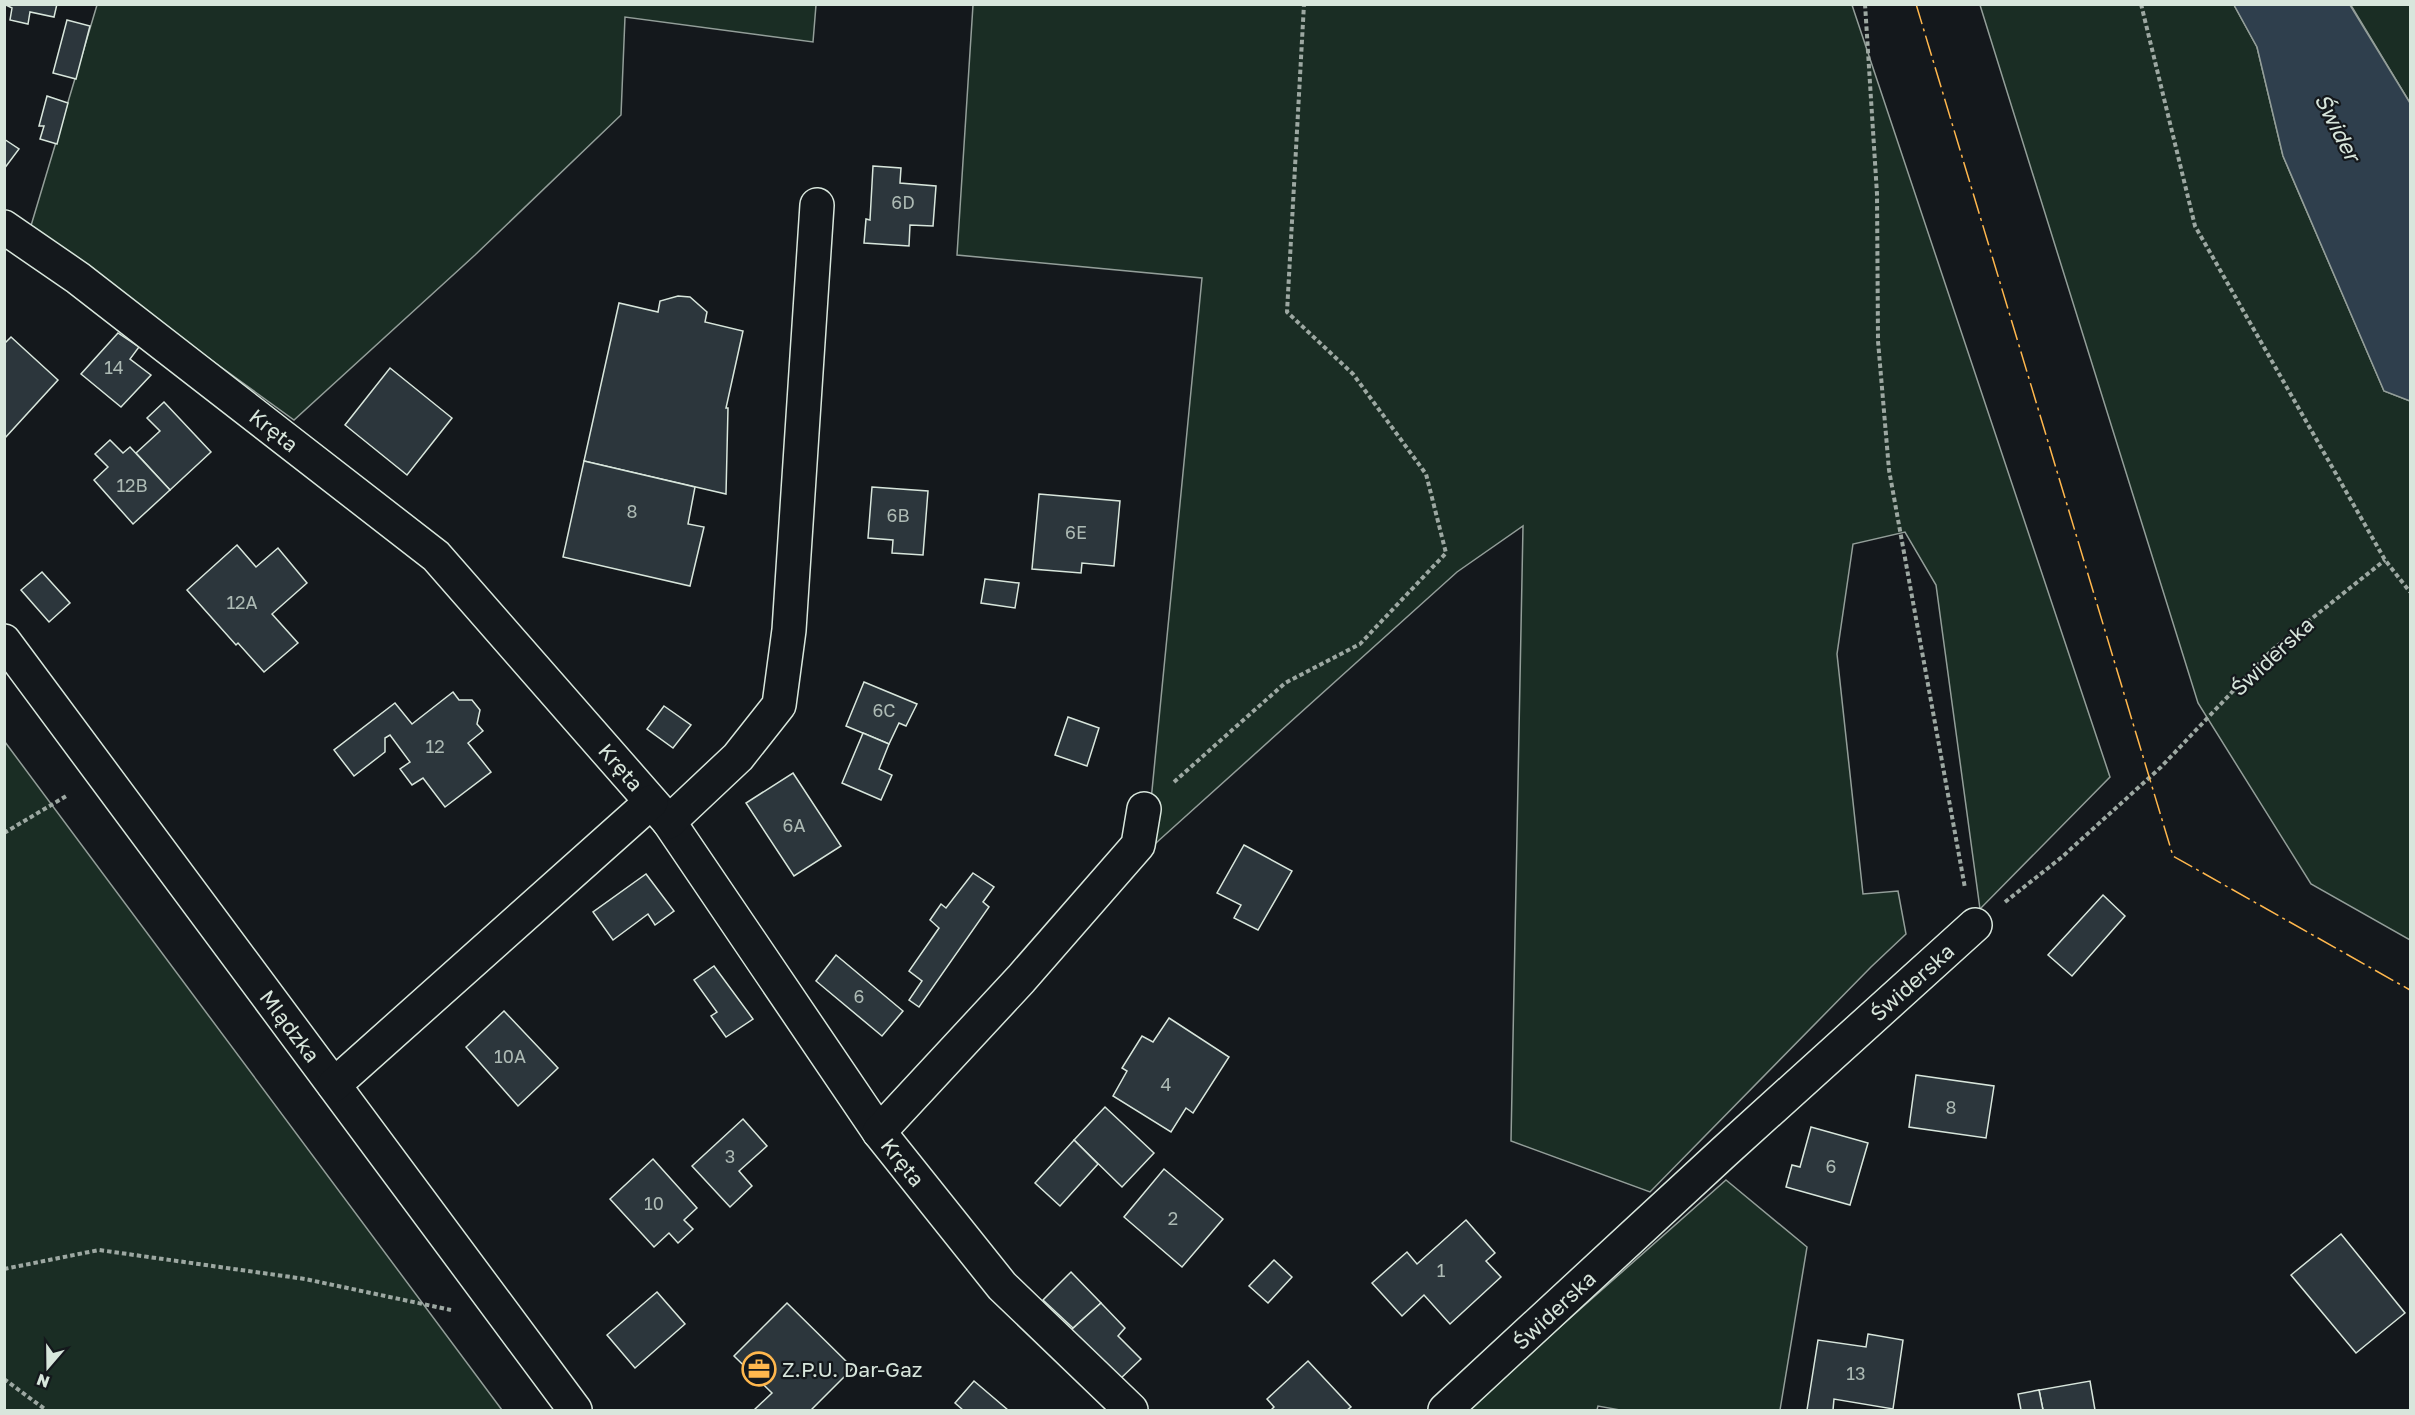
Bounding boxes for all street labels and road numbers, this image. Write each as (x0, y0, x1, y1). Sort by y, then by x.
street label: Kręta (244, 403, 304, 457)
street label: Świderska (2225, 611, 2319, 701)
street label: Kręta (593, 738, 649, 796)
street label: Świderska (1865, 938, 1959, 1026)
street label: Mlądzka (254, 985, 326, 1067)
street label: Kręta (876, 1132, 930, 1192)
street label: Świderska (1507, 1265, 1601, 1355)

